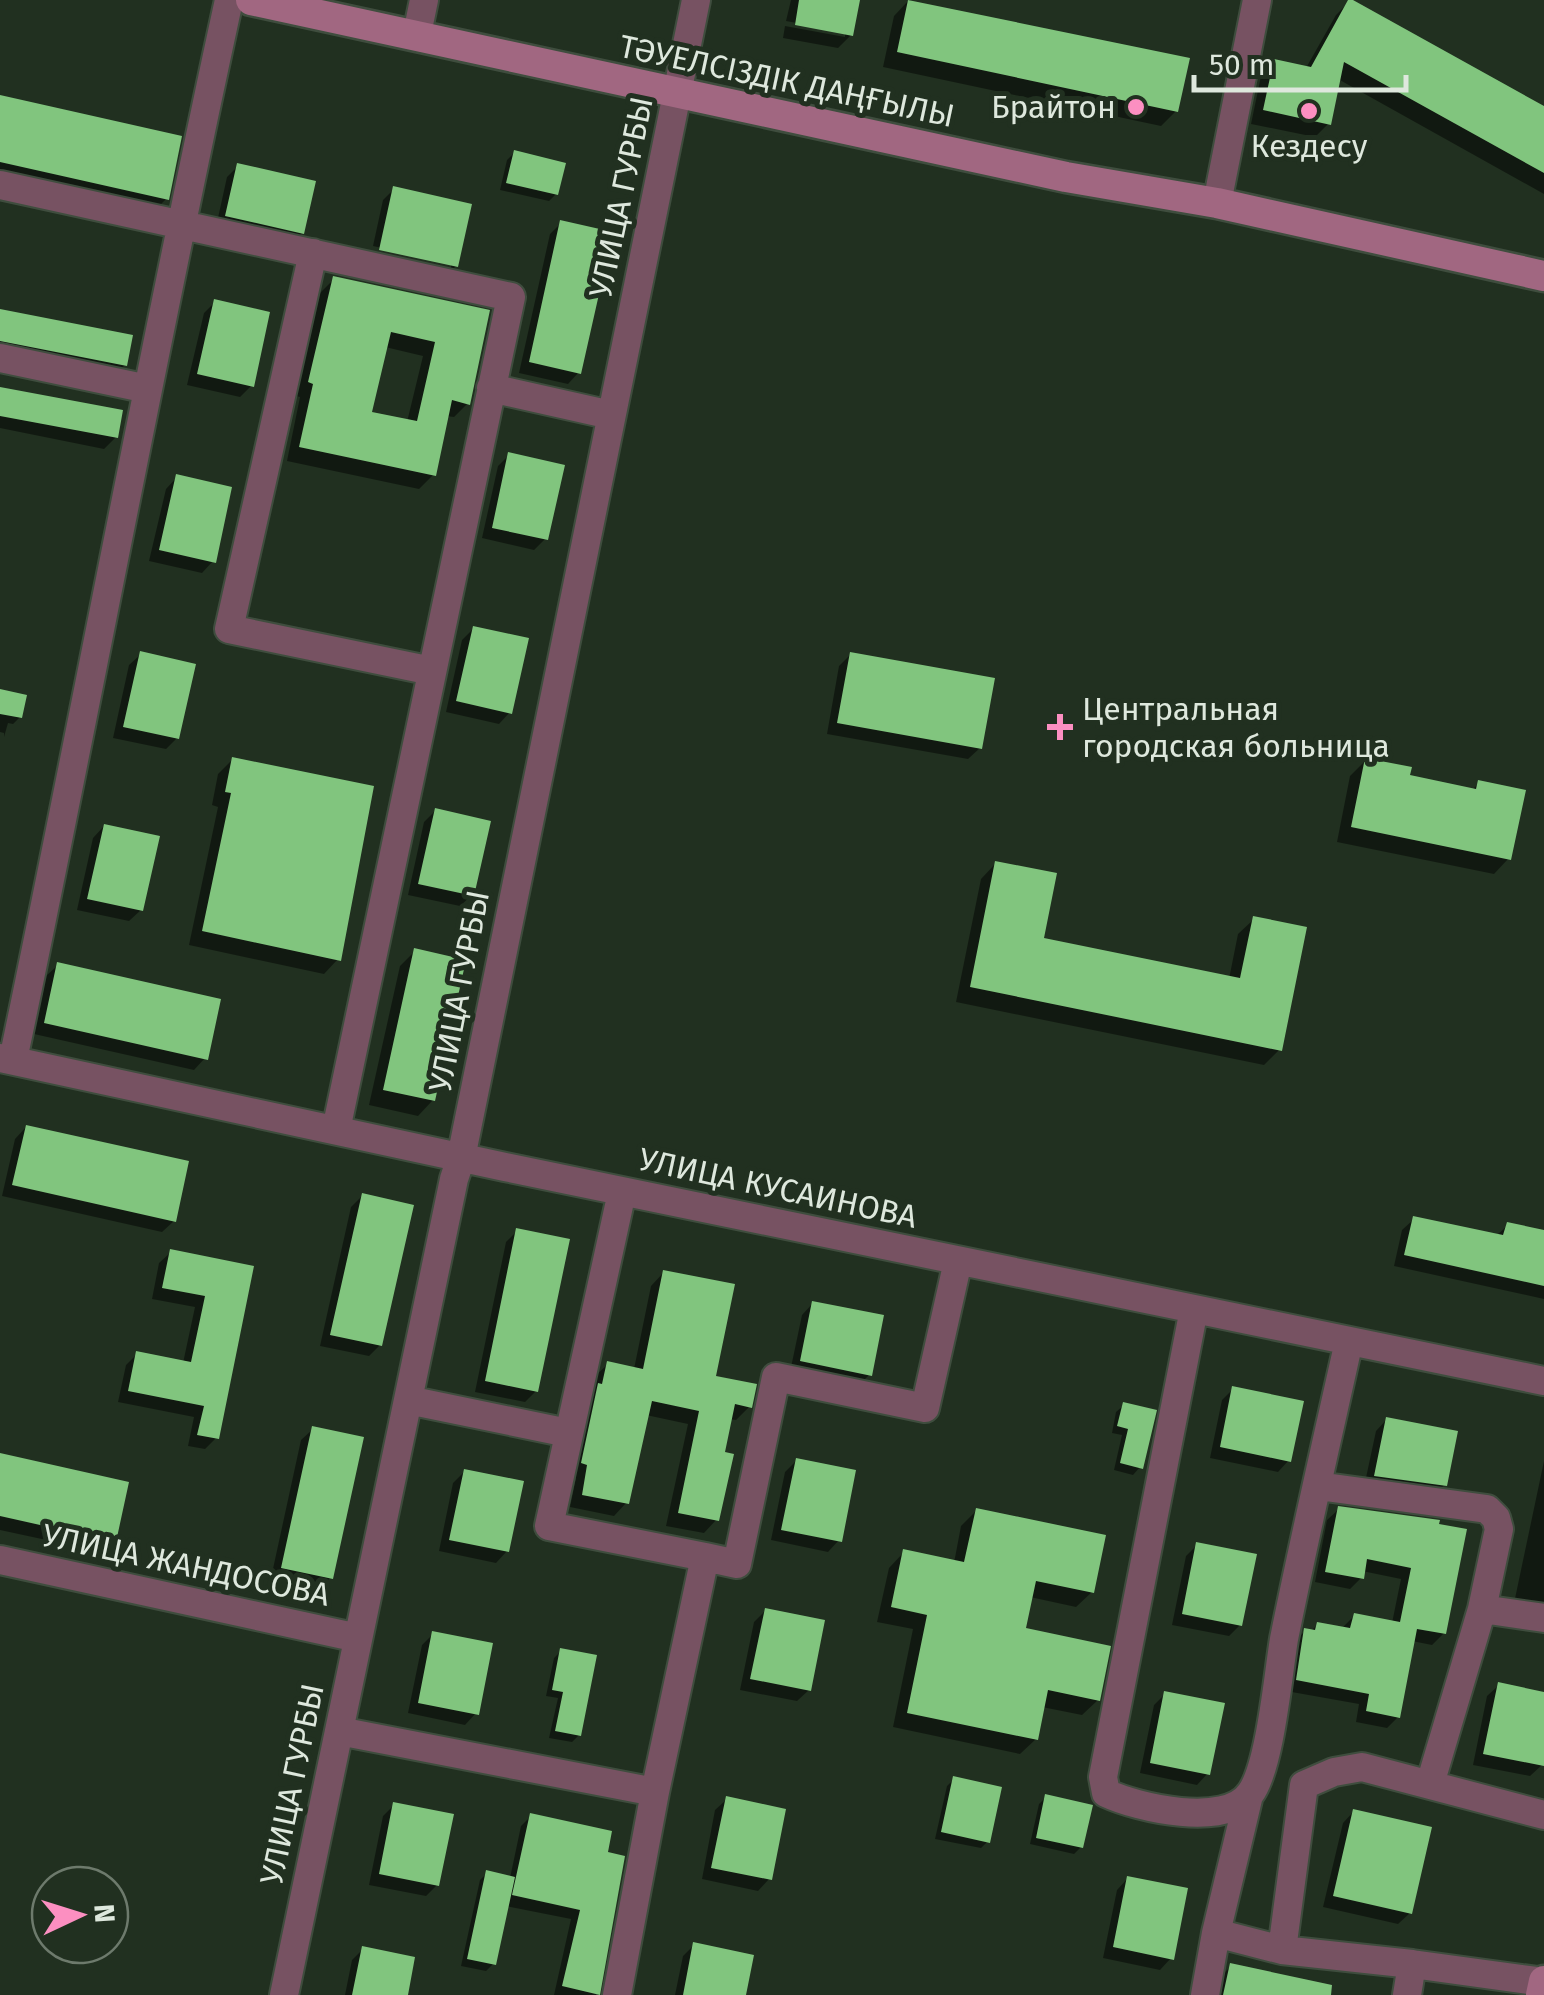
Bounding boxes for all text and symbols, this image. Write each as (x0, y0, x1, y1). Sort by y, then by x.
street label: ТӘУЕЛСІЗДІК ДАҢҒЫЛЫ (616, 27, 958, 135)
scale bar (1194, 30, 1406, 92)
text: 50 m (1209, 47, 1274, 83)
place label: Брайтон (991, 88, 1116, 126)
street label: УЛИЦА ГУРБЫ (581, 93, 661, 301)
marker: Брайтон (1125, 96, 1147, 118)
marker: Кездесу (1298, 100, 1320, 122)
place label: Кездесу (1251, 127, 1368, 165)
place label: Центральная городская больница (1082, 690, 1390, 765)
marker: Центральная городская больница (1047, 714, 1073, 740)
street label: УЛИЦА ГУРБЫ (421, 887, 497, 1095)
street label: УЛИЦА КУСАИНОВА (636, 1140, 921, 1236)
street label: УЛИЦА ЖАНДОСОВА (39, 1516, 334, 1614)
street label: УЛИЦА ГУРБЫ (252, 1680, 332, 1888)
north arrow (30, 1865, 130, 1965)
text: N (87, 1903, 122, 1924)

